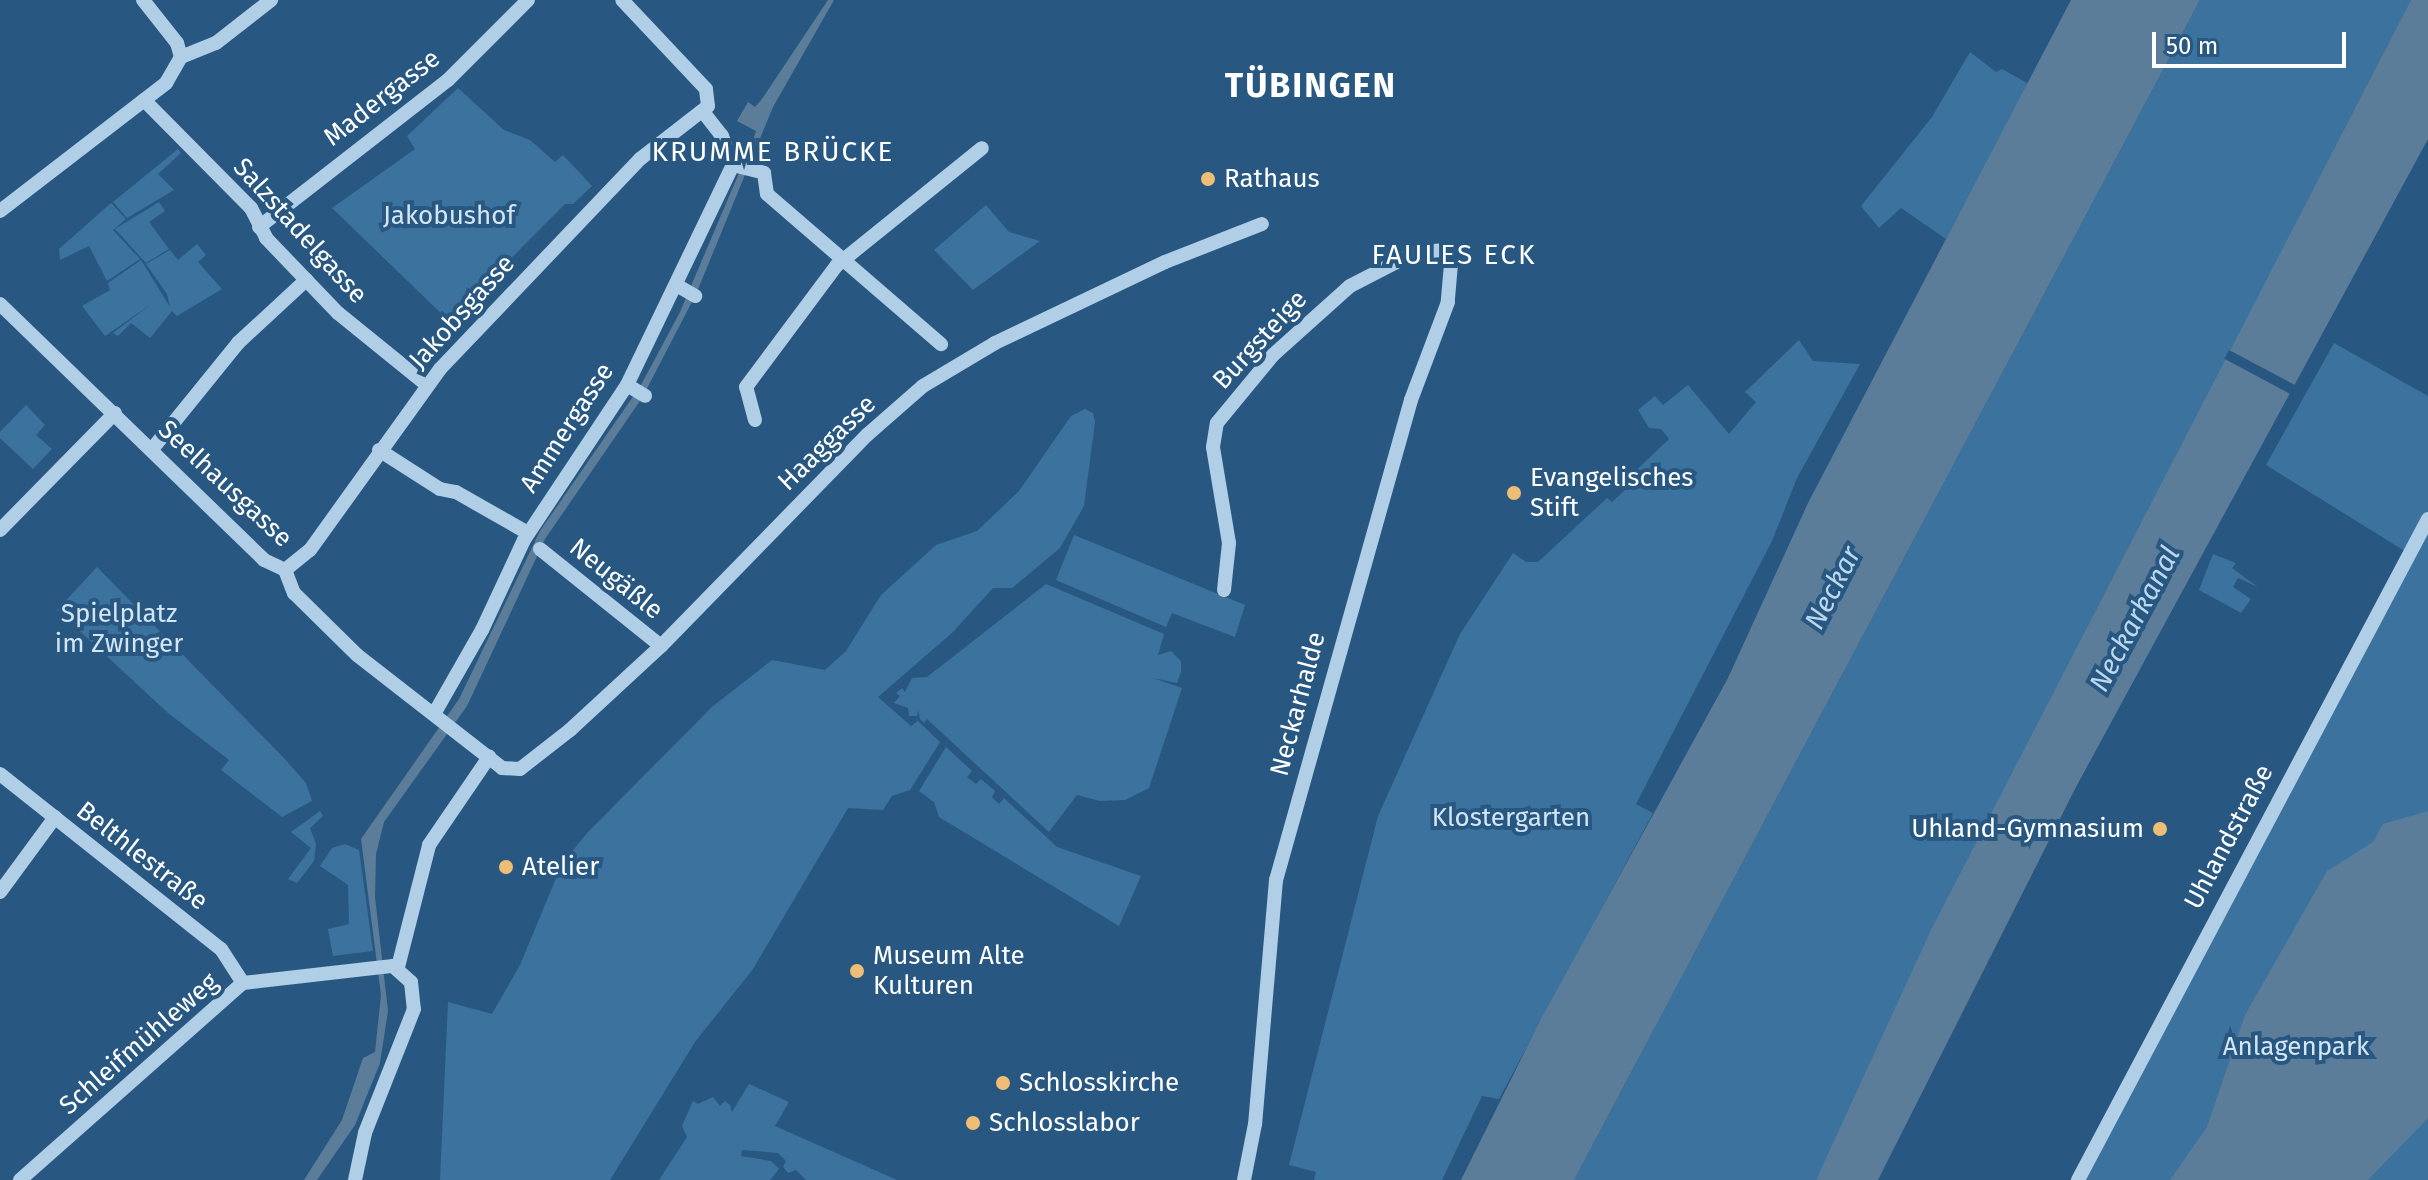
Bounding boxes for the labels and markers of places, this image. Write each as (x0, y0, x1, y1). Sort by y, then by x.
place label: Rathaus (1224, 163, 1320, 195)
marker: Rathaus (1199, 170, 1217, 188)
place label: Evangelisches Stift (1530, 462, 1693, 524)
marker: Evangelisches Stift (1505, 484, 1523, 502)
place label: Uhland-Gymnasium (1911, 813, 2144, 845)
marker: Uhland-Gymnasium (2151, 820, 2169, 838)
place label: Atelier (522, 851, 599, 883)
marker: Atelier (497, 858, 515, 876)
place label: Museum Alte Kulturen (873, 940, 1025, 1002)
marker: Museum Alte Kulturen (848, 962, 866, 980)
place label: Schlosskirche (1019, 1067, 1179, 1099)
marker: Schlosskirche (994, 1074, 1012, 1092)
place label: Schlosslabor (989, 1107, 1140, 1139)
marker: Schlosslabor (964, 1114, 982, 1132)

